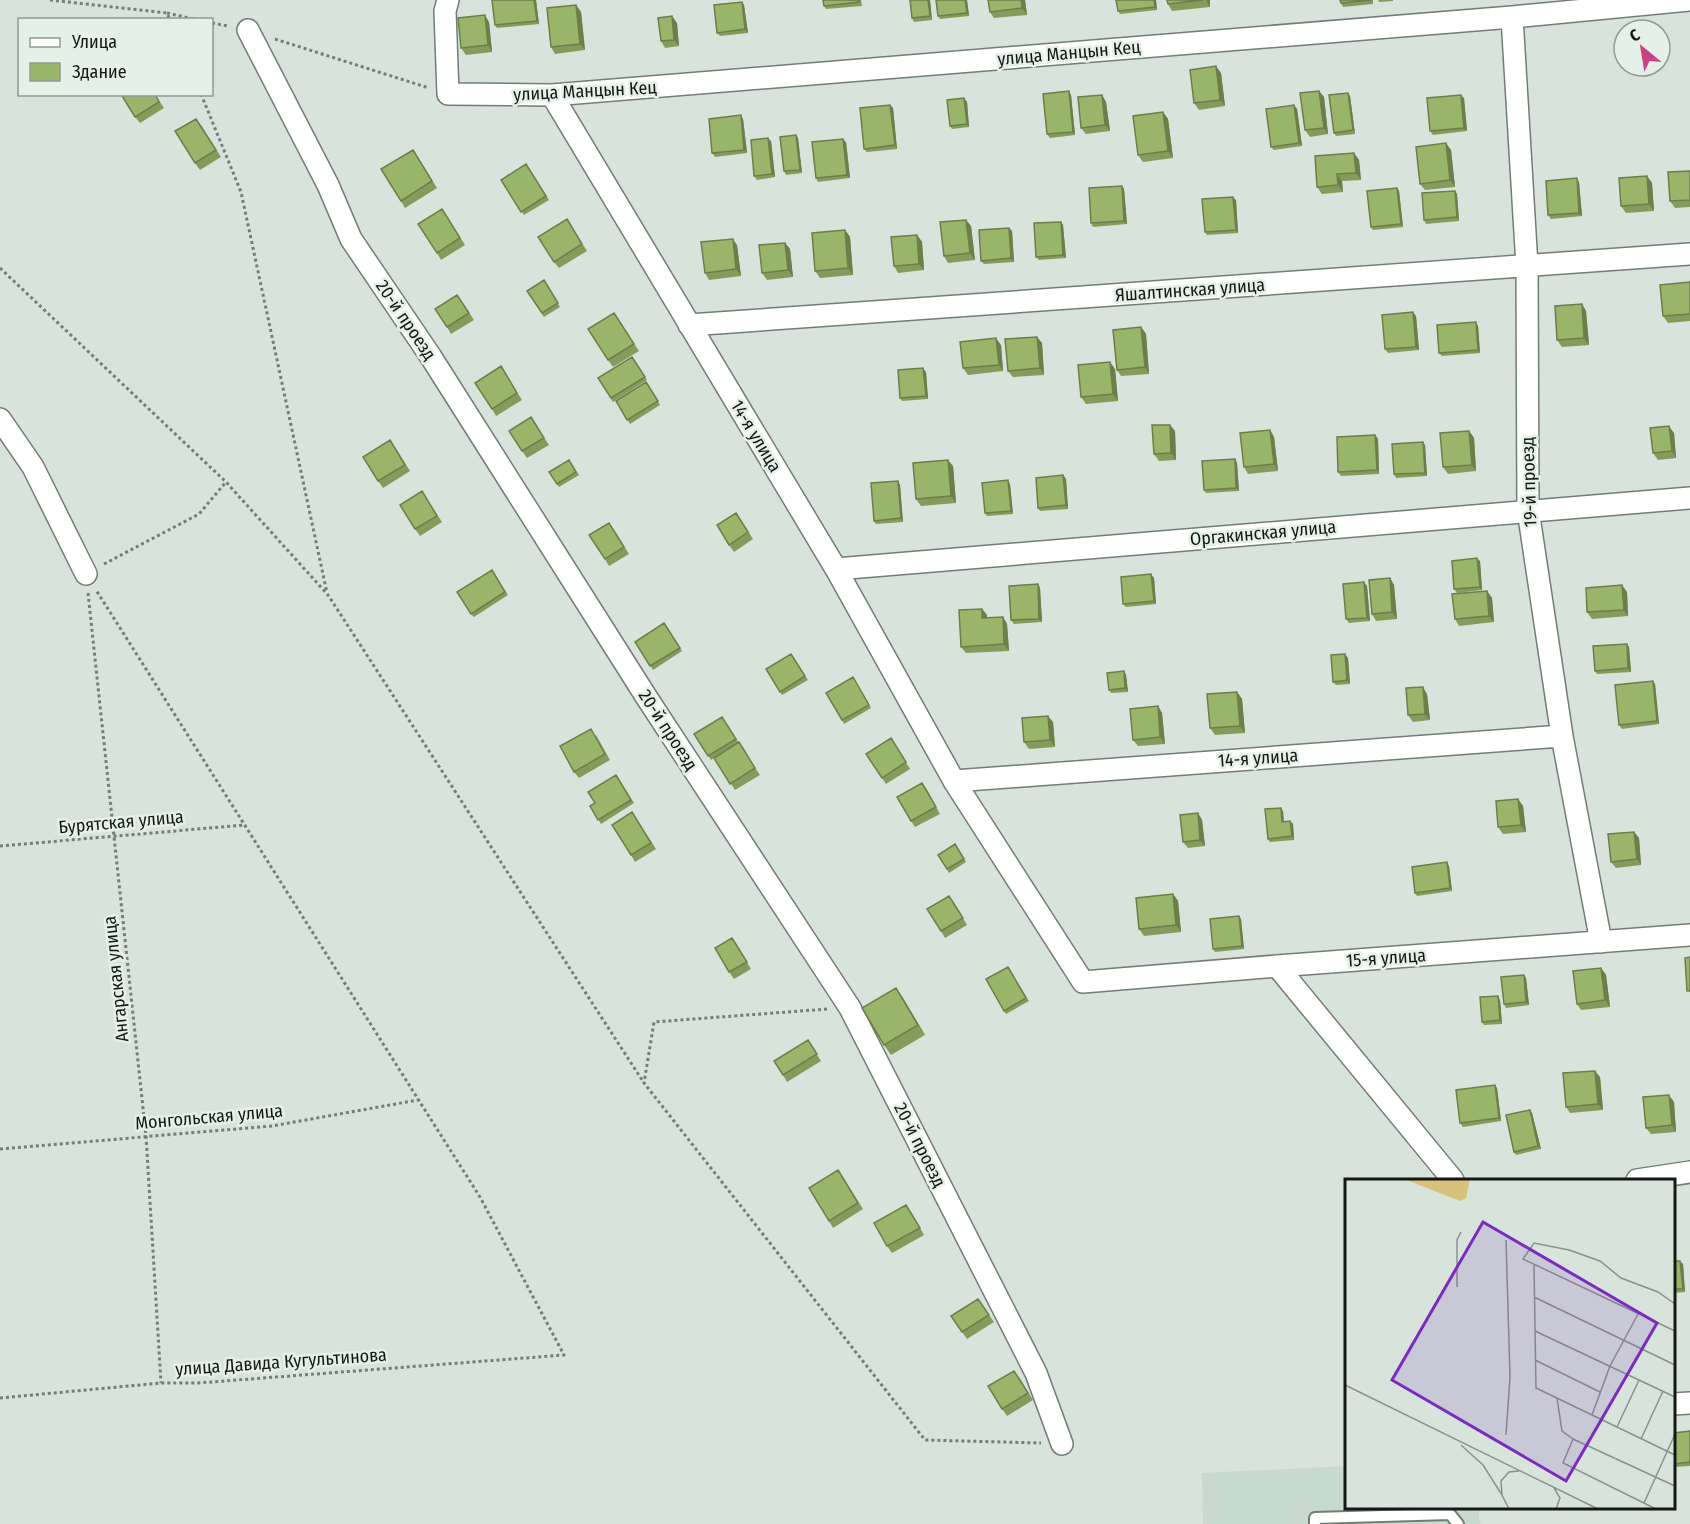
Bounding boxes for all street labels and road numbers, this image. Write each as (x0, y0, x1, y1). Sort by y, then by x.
street label: улица Манцын Кец (997, 36, 1142, 70)
street label: улица Манцын Кец (513, 76, 658, 106)
street label: Яшалтинская улица (1114, 274, 1266, 306)
street label: 20-й проезд (371, 276, 441, 364)
street label: 14-я улица (726, 396, 786, 476)
street label: 19-й проезд (1516, 437, 1542, 527)
street label: Оргакинская улица (1189, 516, 1337, 550)
street label: 20-й проезд (634, 686, 702, 774)
street label: 14-я улица (1217, 744, 1299, 772)
street label: Бурятская улица (58, 806, 185, 838)
street label: Ангарская улица (98, 915, 134, 1043)
street label: 15-я улица (1345, 944, 1427, 972)
street label: 20-й проезд (889, 1099, 951, 1191)
street label: Монгольская улица (134, 1100, 284, 1134)
street label: улица Давида Кугультинова (175, 1344, 388, 1380)

